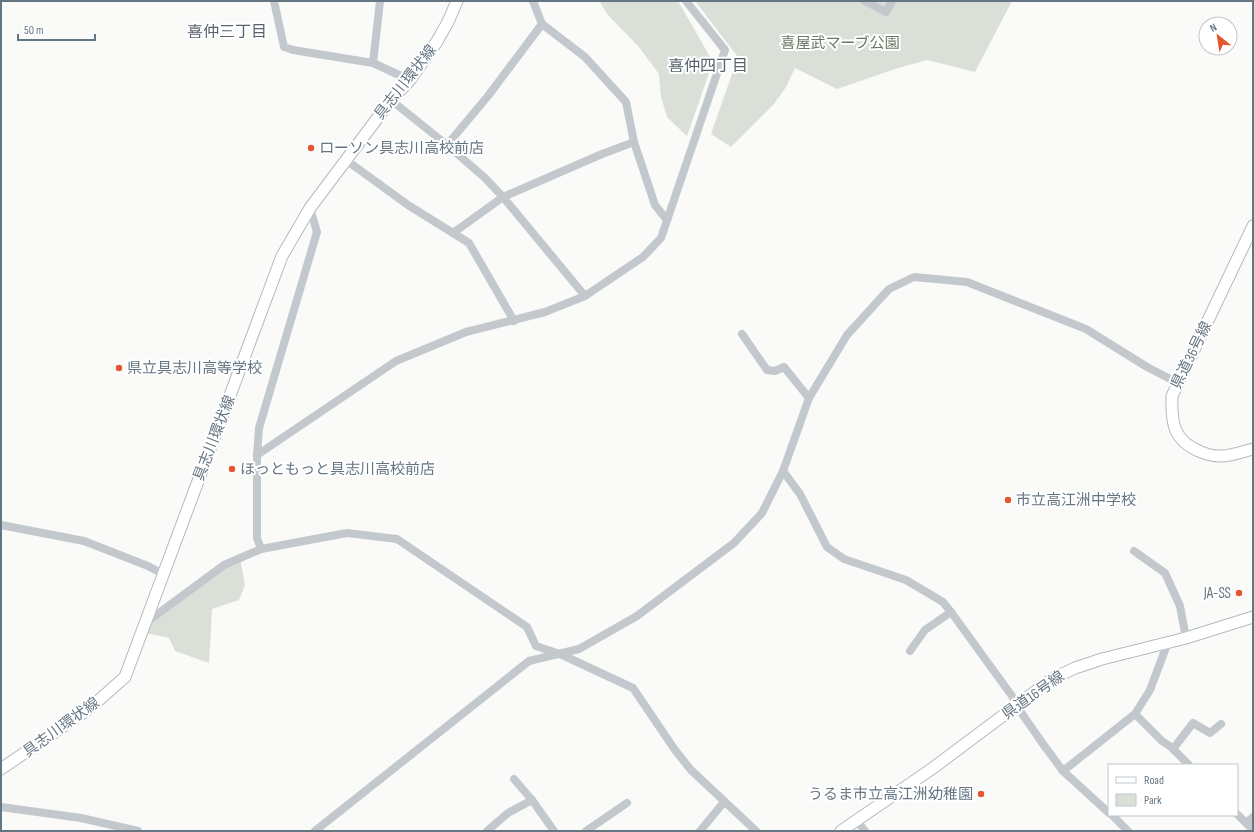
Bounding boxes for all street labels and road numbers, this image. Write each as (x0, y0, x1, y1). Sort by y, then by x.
street label: 具志川環状線 (370, 41, 441, 124)
street label: 県道36号線 (1167, 318, 1216, 392)
street label: 具志川環状線 (189, 393, 239, 484)
street label: 県道16号線 (998, 667, 1068, 724)
street label: 具志川環状線 (19, 693, 103, 762)

